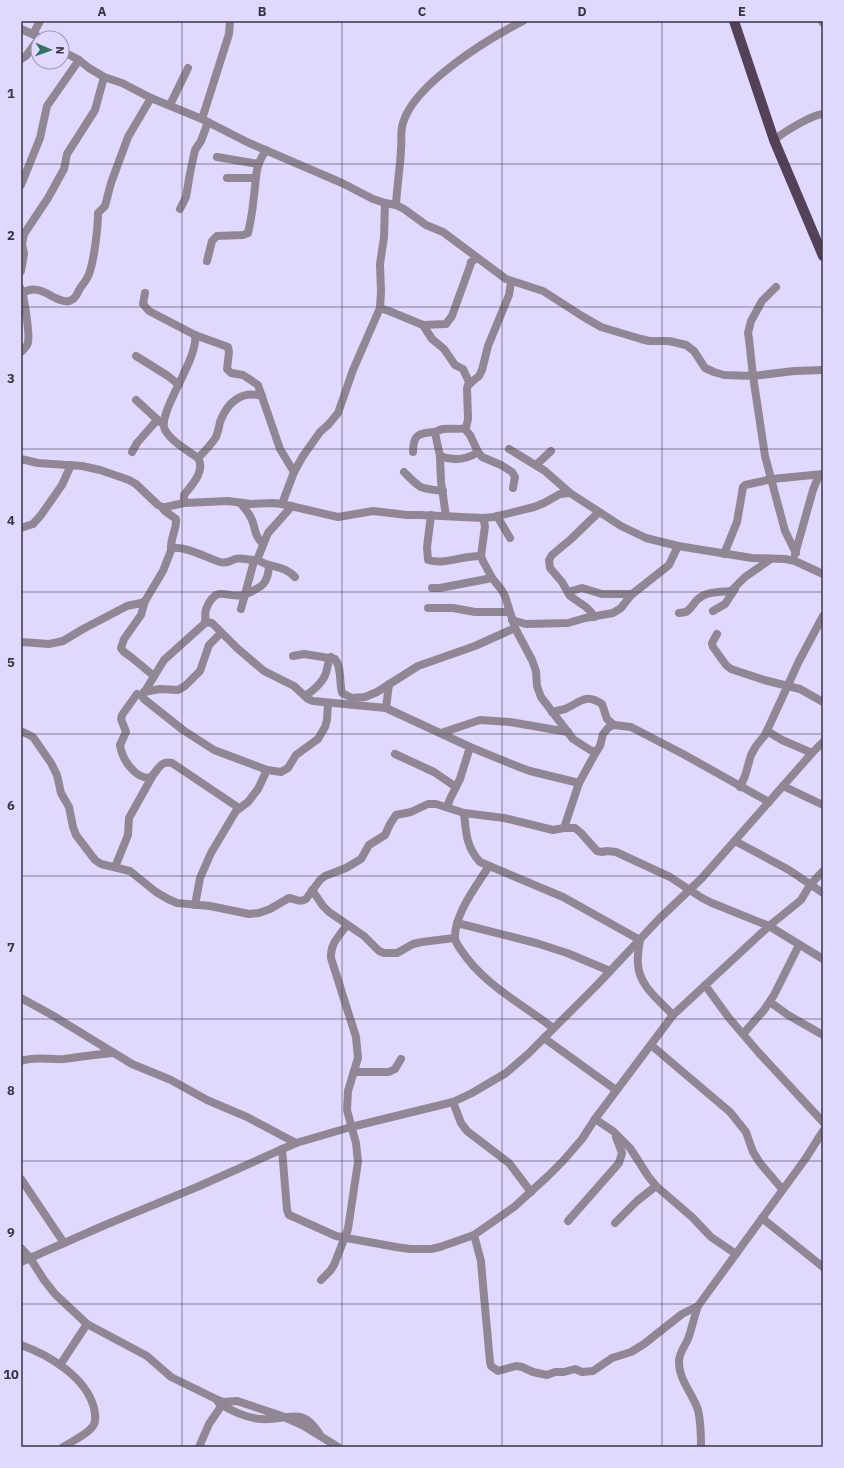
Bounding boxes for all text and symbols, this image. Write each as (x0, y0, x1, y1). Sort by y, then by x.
text: A (98, 3, 107, 20)
text: B (258, 3, 267, 20)
text: C (418, 3, 427, 20)
text: D (577, 3, 587, 20)
text: E (738, 3, 746, 20)
north arrow (30, 30, 70, 70)
text: N (53, 46, 67, 55)
text: 1 (7, 85, 15, 102)
text: 2 (7, 227, 15, 244)
text: 3 (7, 370, 15, 387)
text: 4 (7, 512, 15, 529)
text: 5 (7, 654, 15, 671)
text: 6 (7, 797, 15, 814)
text: 7 (7, 939, 15, 956)
text: 8 (7, 1082, 15, 1099)
text: 9 (7, 1224, 15, 1241)
text: 10 (3, 1366, 19, 1383)

